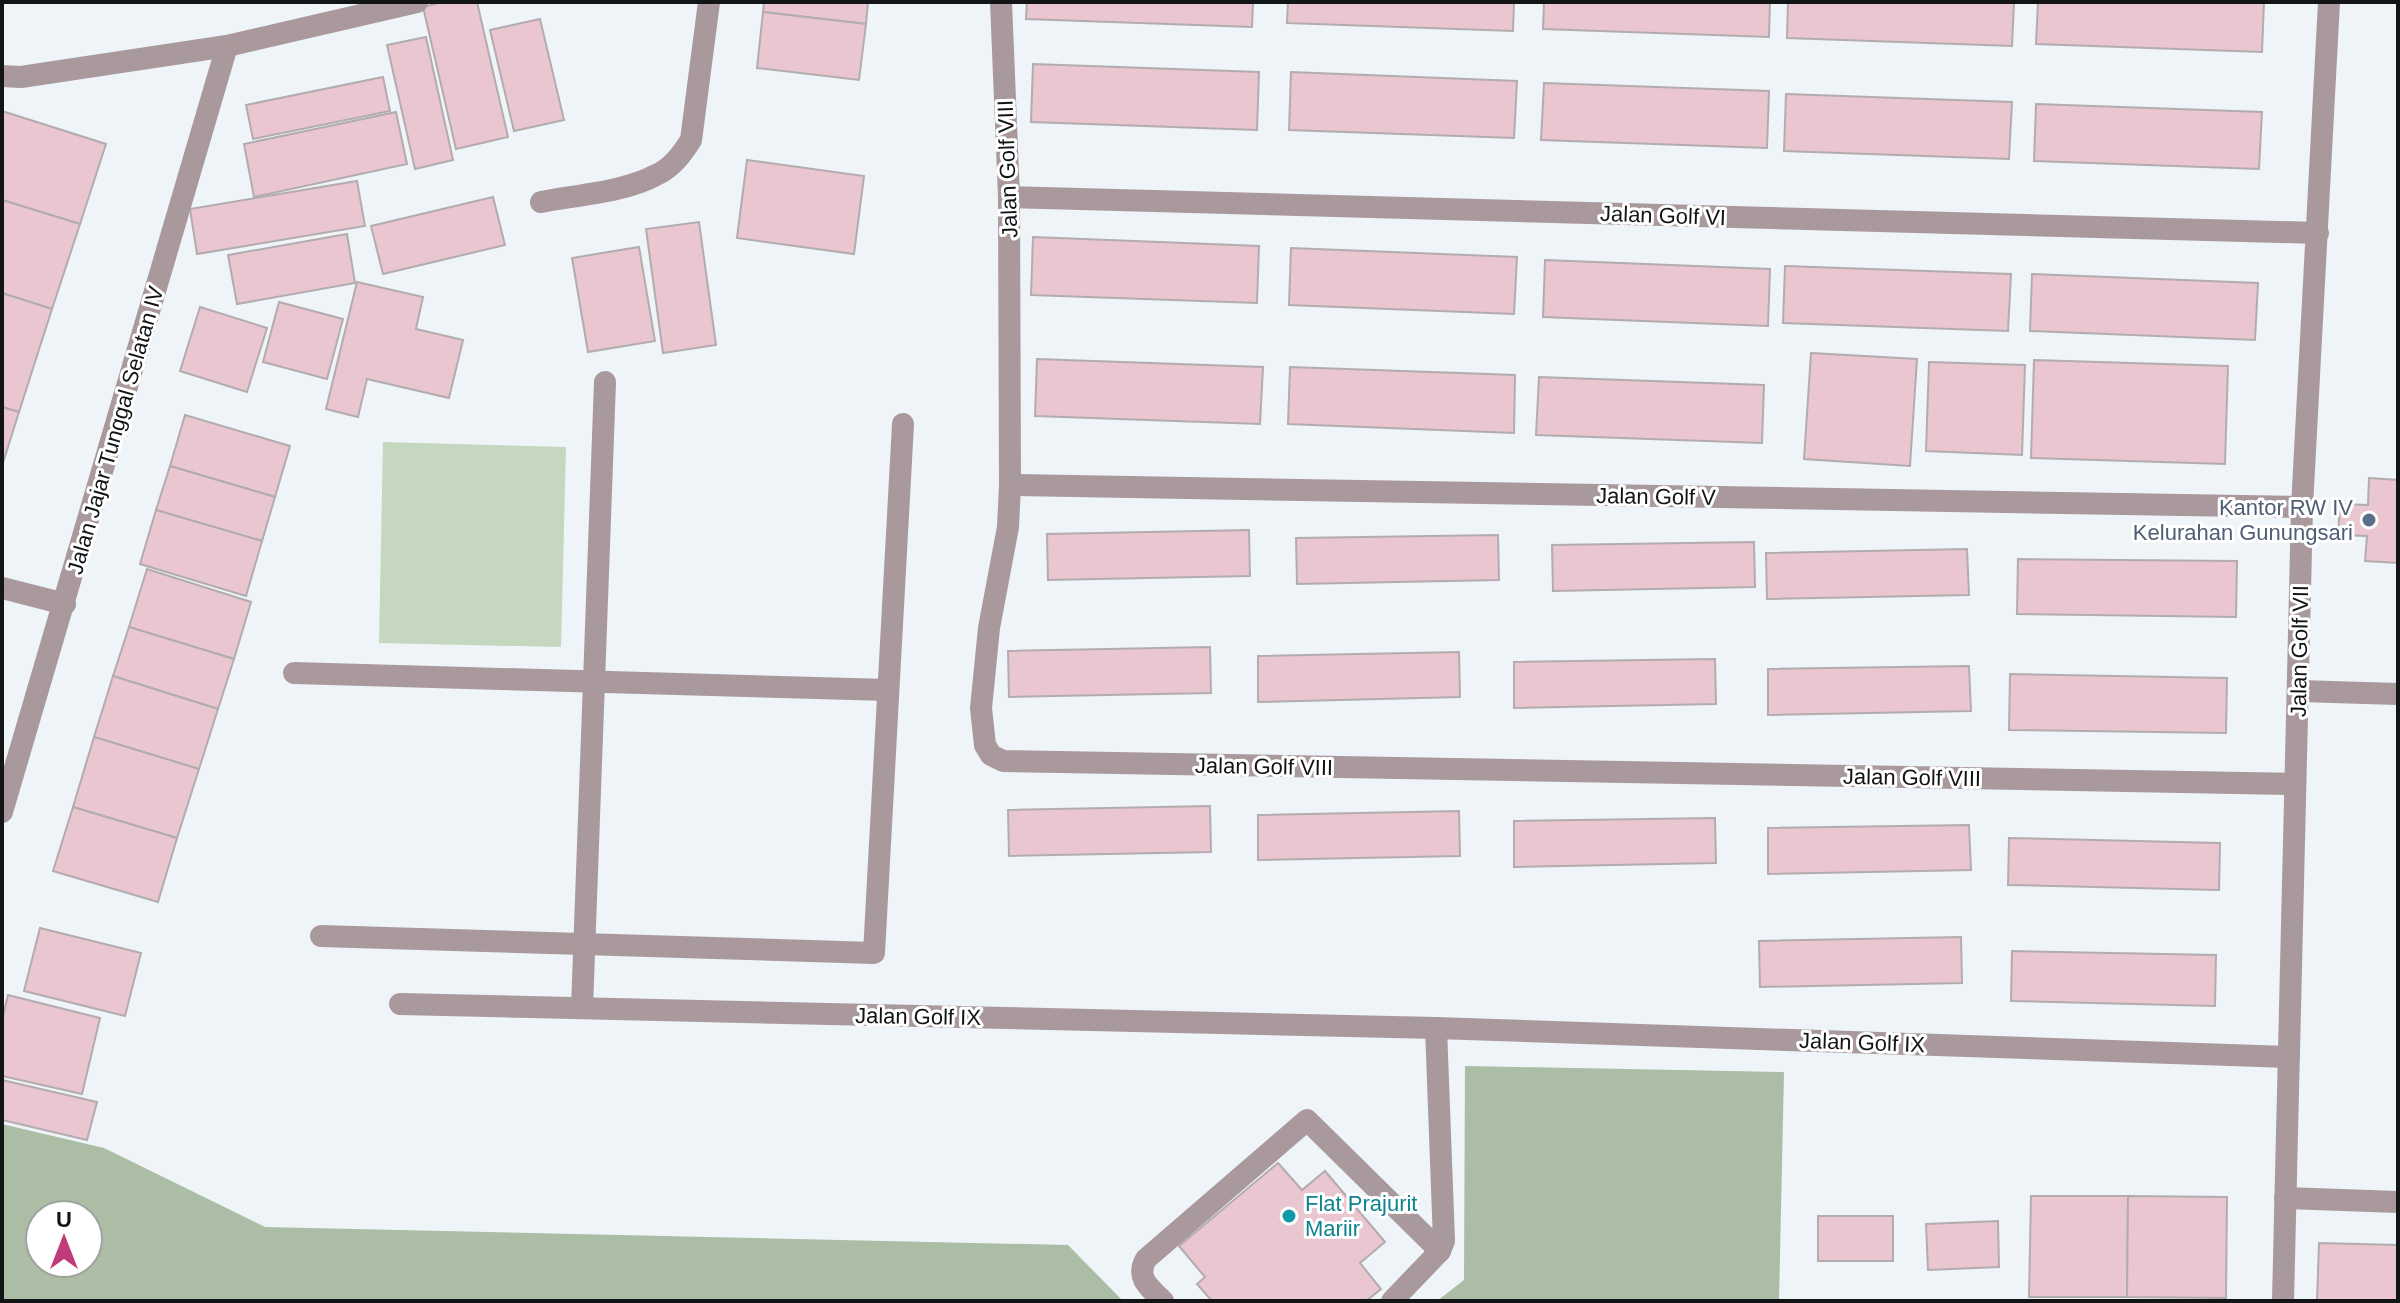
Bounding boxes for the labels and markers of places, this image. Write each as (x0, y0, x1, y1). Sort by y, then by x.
place label: Kantor RW IV Kelurahan Gunungsari (2133, 495, 2353, 545)
marker: Kantor RW IV Kelurahan Gunungsari (2360, 511, 2378, 529)
place label: Flat Prajurit Mariir (1305, 1191, 1417, 1241)
marker: Flat Prajurit Mariir (1280, 1207, 1298, 1225)

